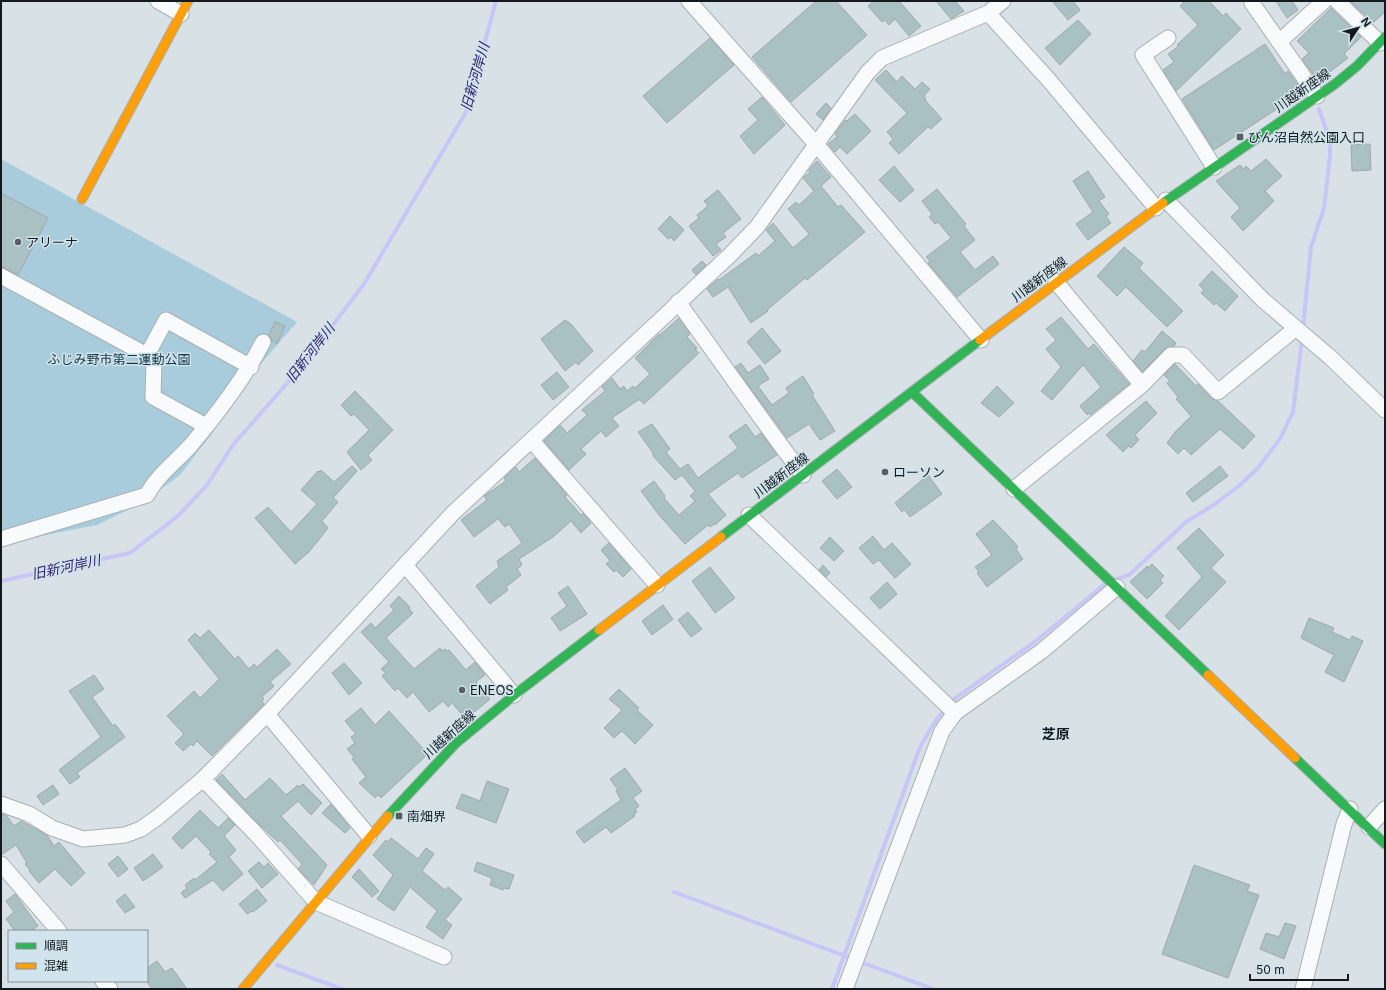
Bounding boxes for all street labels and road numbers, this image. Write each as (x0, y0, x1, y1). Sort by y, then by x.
street label: 川越新座線 (1271, 65, 1333, 115)
street label: 川越新座線 (1008, 253, 1070, 305)
street label: 川越新座線 (750, 449, 812, 501)
street label: 川越新座線 (419, 706, 479, 762)

